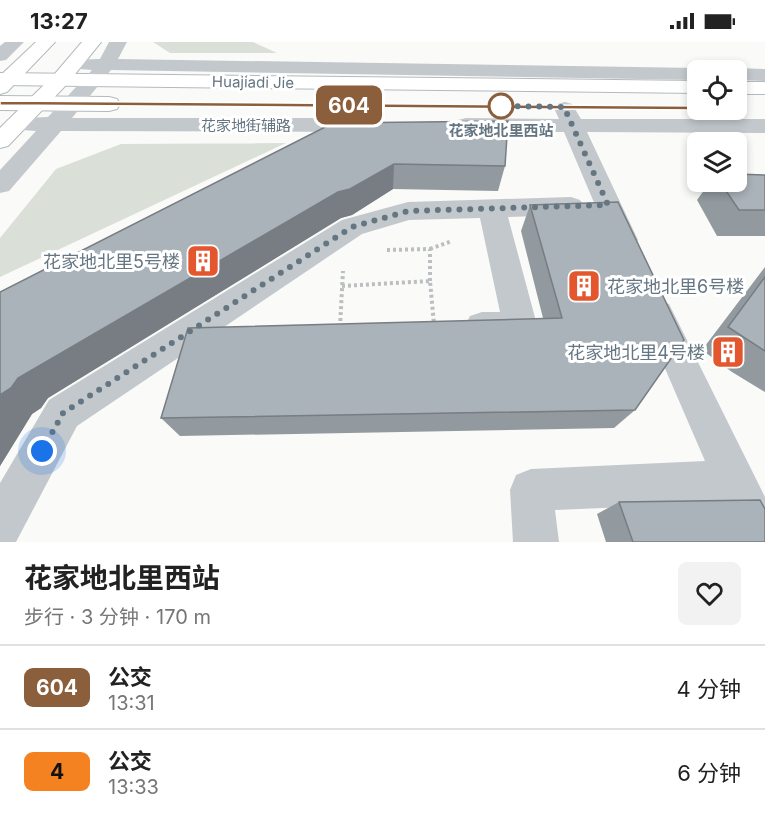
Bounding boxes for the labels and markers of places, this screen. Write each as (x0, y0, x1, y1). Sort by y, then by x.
marker: 花家地北里西站 (488, 93, 514, 119)
place label: 花家地北里西站 (448, 121, 554, 140)
building icon: 花家地北里5号楼 (185, 243, 221, 279)
place label: 花家地北里5号楼 (43, 251, 180, 272)
building icon: 花家地北里6号楼 (566, 268, 602, 304)
place label: 花家地北里6号楼 (607, 276, 744, 297)
building icon: 花家地北里4号楼 (710, 334, 746, 370)
place label: 花家地北里4号楼 (567, 342, 705, 363)

